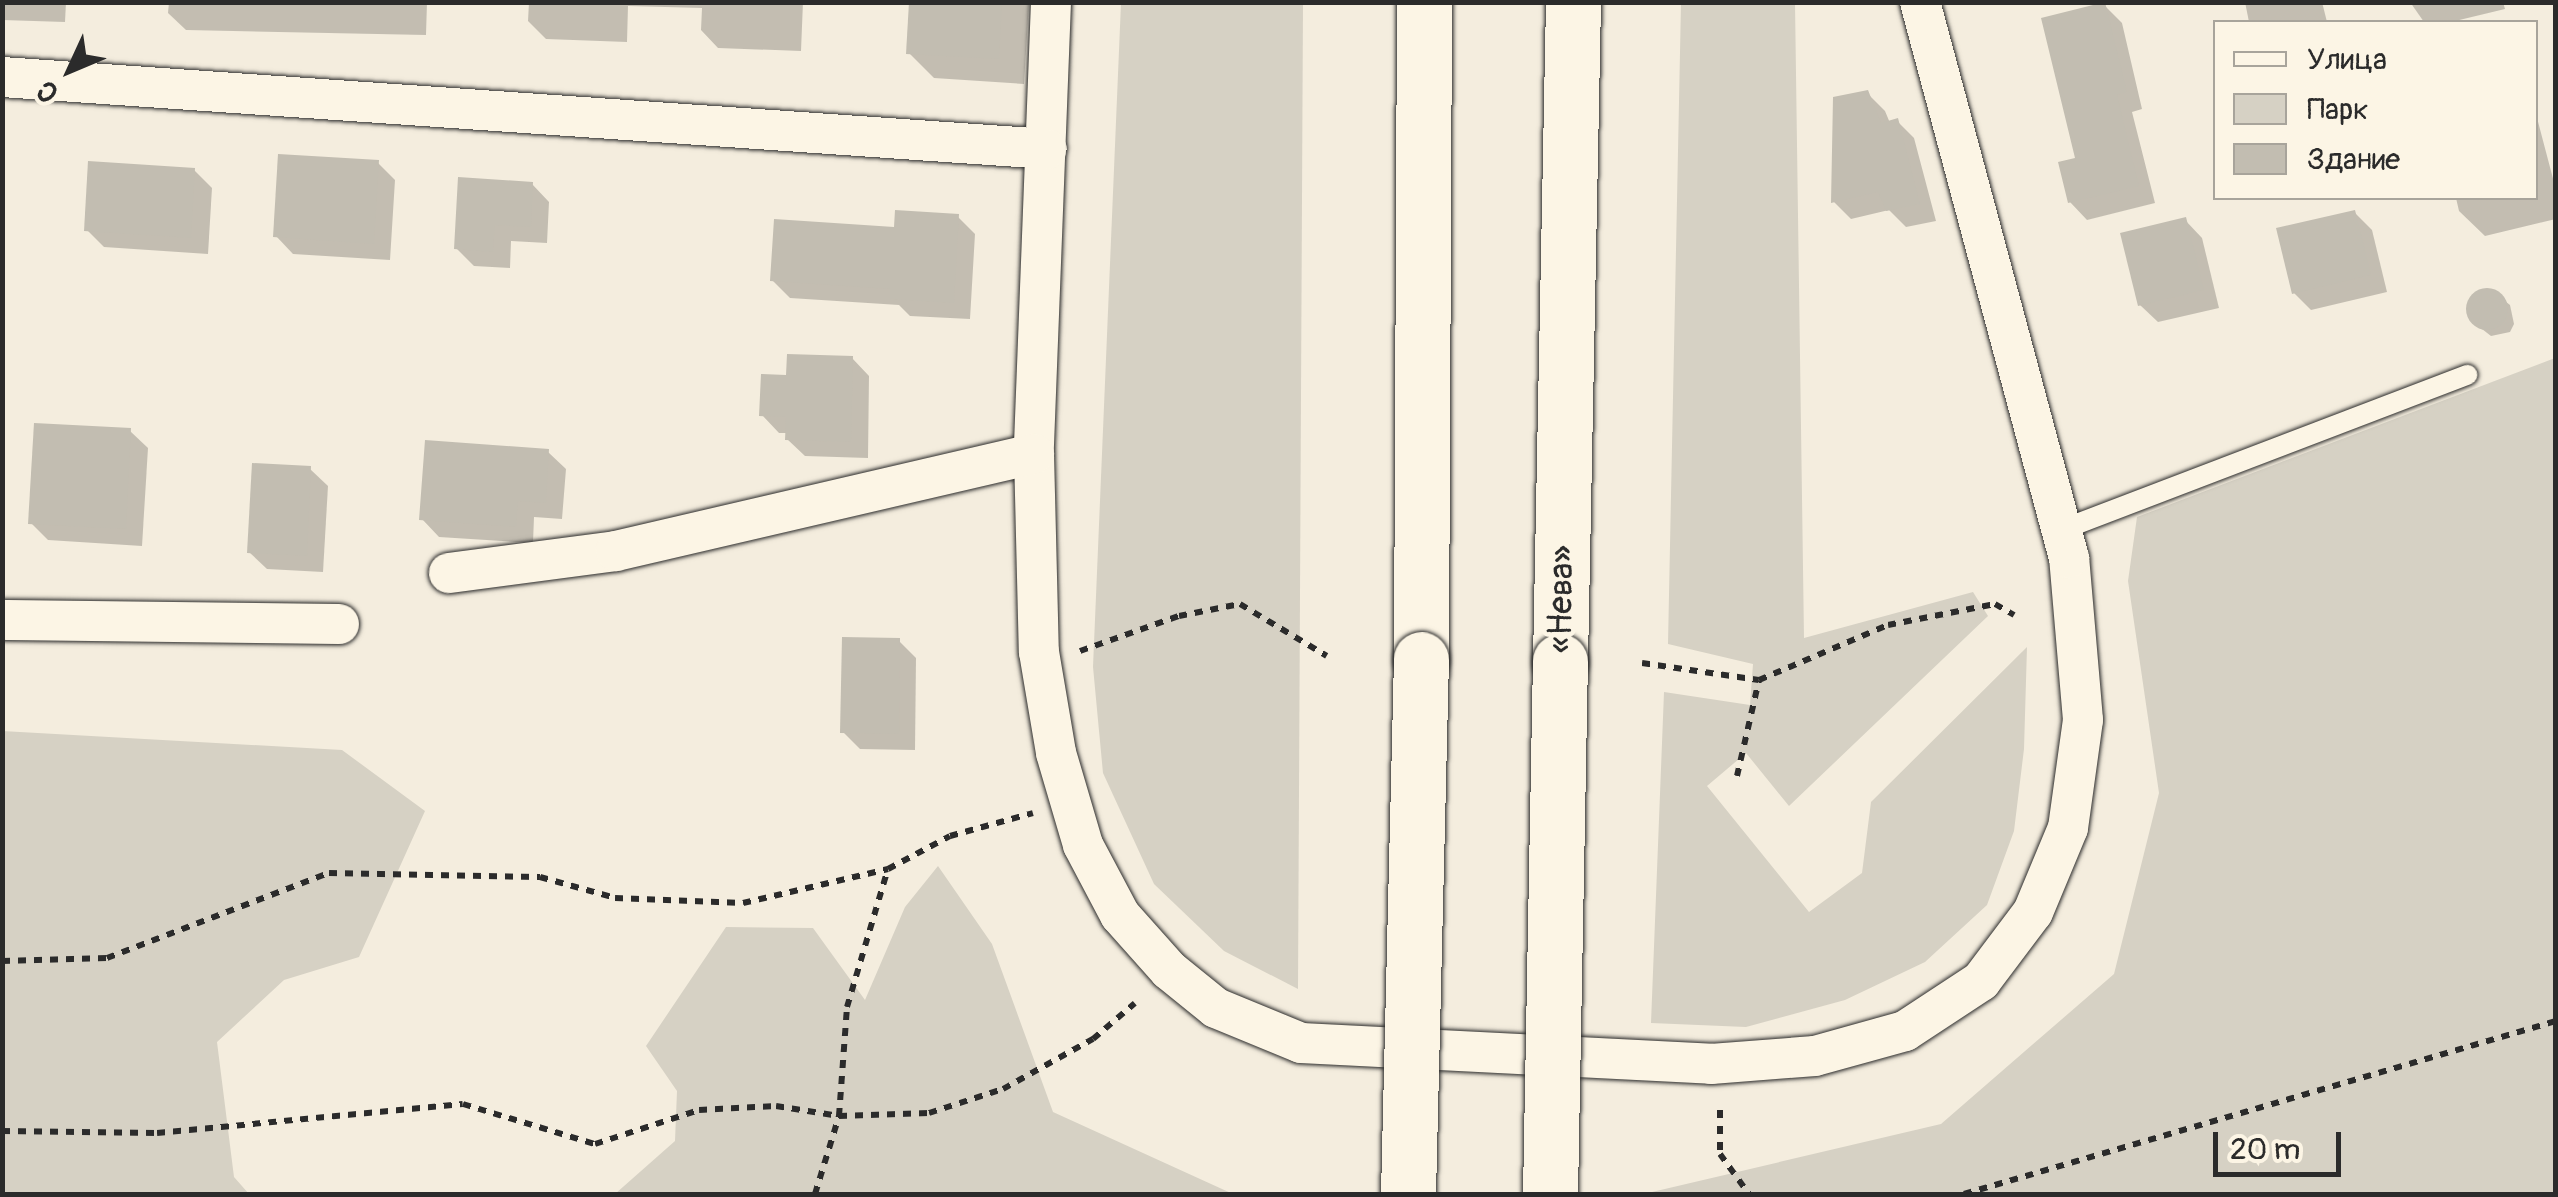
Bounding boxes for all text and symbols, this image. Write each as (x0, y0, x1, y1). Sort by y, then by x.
north arrow (20, 20, 120, 120)
legend (2213, 20, 2538, 200)
text: Улица (2307, 41, 2387, 78)
text: С (29, 73, 67, 110)
text: Парк (2307, 91, 2369, 128)
text: Здание (2307, 141, 2400, 178)
street label: «Нева» (1539, 545, 1583, 653)
scale bar (2218, 1112, 2346, 1174)
text: 20 m (2230, 1131, 2300, 1168)

